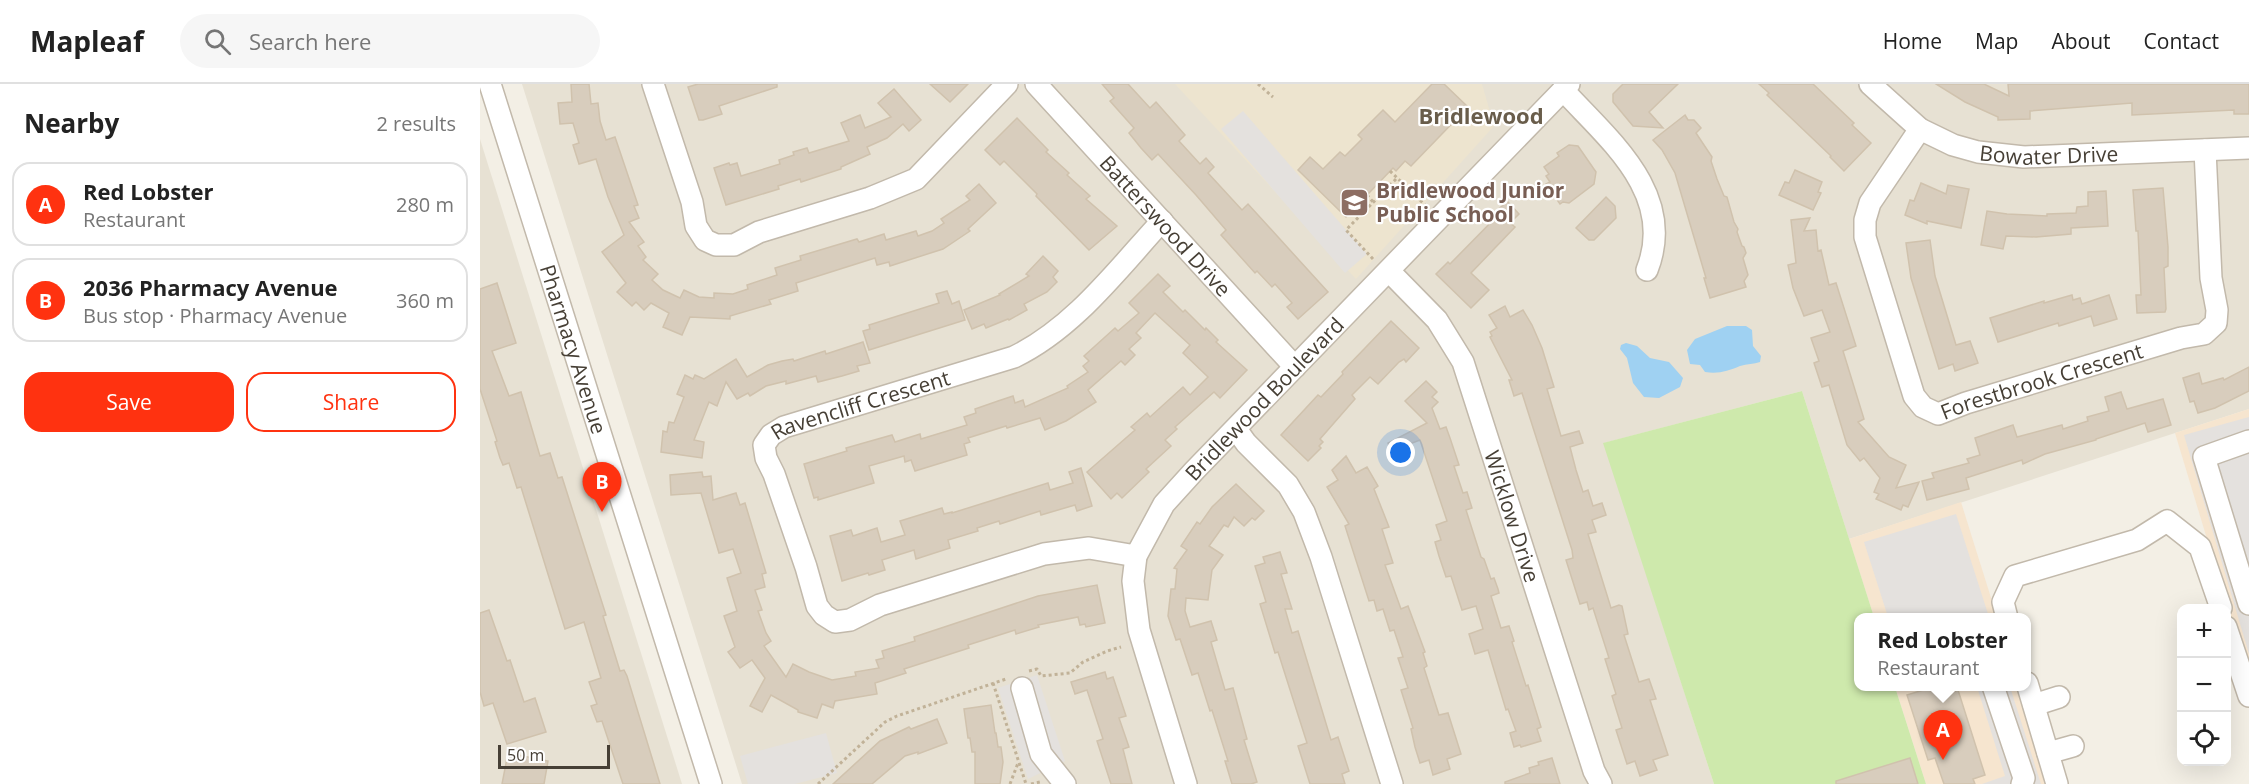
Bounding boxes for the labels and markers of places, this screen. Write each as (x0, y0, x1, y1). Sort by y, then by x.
place label: Bridlewood Junior Public School (1376, 176, 1565, 228)
school or university icon: Bridlewood Junior Public School (1339, 186, 1371, 218)
pin: B (582, 462, 622, 512)
pin: A (1924, 710, 1962, 760)

